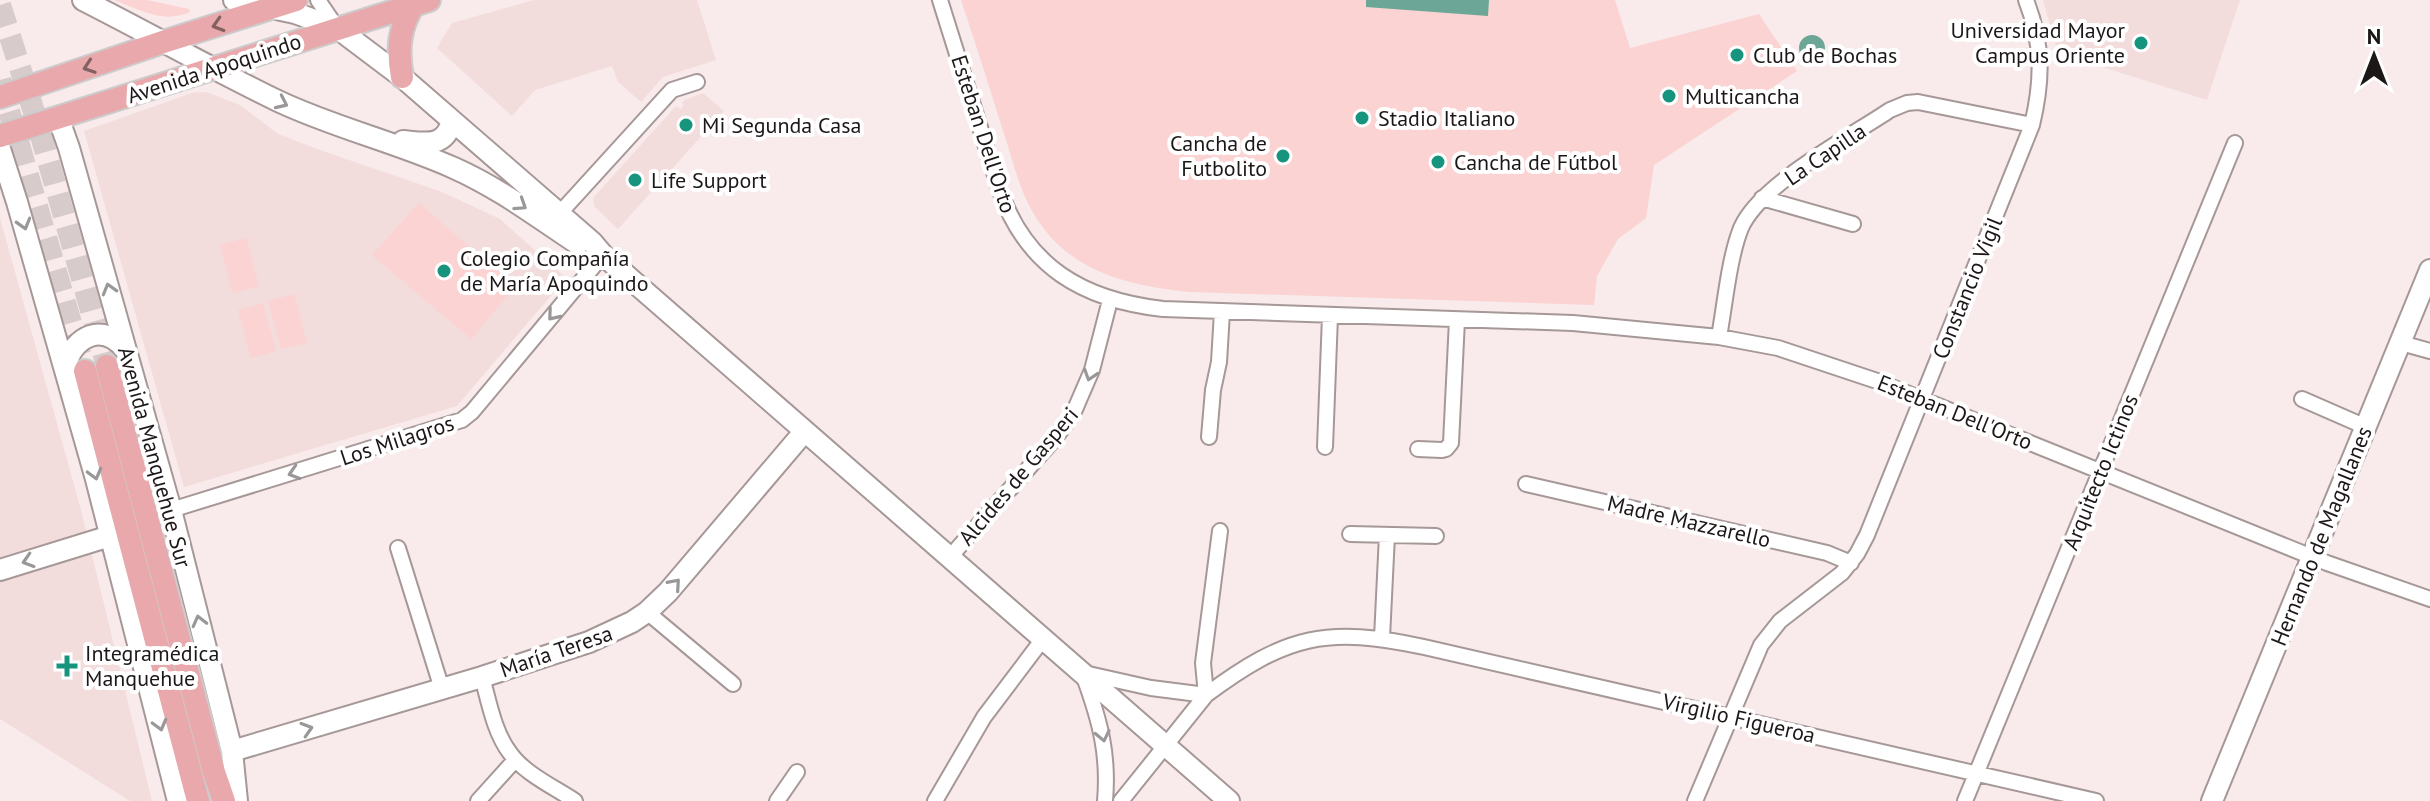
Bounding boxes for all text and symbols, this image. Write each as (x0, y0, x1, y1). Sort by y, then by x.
one-way arrow (211, 16, 225, 32)
place label: Universidad Mayor Campus Oriente (1950, 16, 2126, 69)
north arrow (2334, 16, 2414, 96)
text: N (2367, 22, 2381, 50)
street label: Avenida Apoquindo (123, 27, 305, 109)
marker: Universidad Mayor Campus Oriente (2132, 34, 2150, 52)
place label: Club de Bochas (1753, 41, 1897, 69)
marker: Club de Bochas (1728, 46, 1746, 64)
street label: Esteban Dell'Orto (945, 51, 1023, 217)
one-way arrow (83, 57, 97, 73)
place label: Multicancha (1685, 82, 1800, 110)
marker: Multicancha (1660, 87, 1678, 105)
one-way arrow (274, 93, 289, 109)
place label: Stadio Italiano (1378, 104, 1515, 132)
marker: Stadio Italiano (1353, 109, 1371, 127)
place label: Mi Segunda Casa (702, 111, 861, 139)
marker: Mi Segunda Casa (677, 116, 695, 134)
street label: La Capilla (1779, 117, 1871, 191)
place label: Cancha de Futbolito (1170, 129, 1267, 182)
marker: Cancha de Futbolito (1274, 147, 1292, 165)
place label: Cancha de Fútbol (1454, 148, 1618, 176)
marker: Cancha de Fútbol (1429, 153, 1447, 171)
place label: Life Support (651, 166, 767, 194)
marker: Life Support (626, 171, 644, 189)
one-way arrow (512, 195, 526, 210)
street label: Constancio Vigil (1926, 212, 2008, 363)
one-way arrow (14, 216, 31, 230)
place label: Colegio Compañía de María Apoquindo (460, 244, 648, 297)
marker: Colegio Compañía de María Apoquindo (435, 262, 453, 280)
one-way arrow (102, 283, 118, 297)
one-way arrow (548, 305, 563, 320)
street label: Avenida Manquehue Sur (112, 344, 198, 571)
one-way arrow (1083, 368, 1099, 381)
street label: Esteban Dell'Orto (1873, 368, 2037, 456)
street label: Arquitecto Ictinos (2056, 390, 2144, 554)
street label: Alcides de Gasperi (952, 401, 1084, 551)
street label: Los Milagros (337, 408, 457, 472)
street label: Hernando de Magallanes (2264, 422, 2378, 650)
one-way arrow (288, 464, 301, 480)
one-way arrow (85, 466, 102, 480)
street label: Madre Mazzarello (1605, 489, 1773, 553)
one-way arrow (22, 552, 36, 568)
one-way arrow (665, 579, 679, 594)
one-way arrow (191, 615, 208, 629)
street label: María Teresa (496, 619, 616, 683)
place label: Integramédica Manquehue (85, 639, 219, 692)
marker: Integramédica Manquehue (56, 655, 78, 677)
street label: Virgilio Figueroa (1659, 687, 1818, 749)
one-way arrow (150, 718, 167, 732)
one-way arrow (300, 722, 313, 738)
one-way arrow (1094, 728, 1111, 742)

